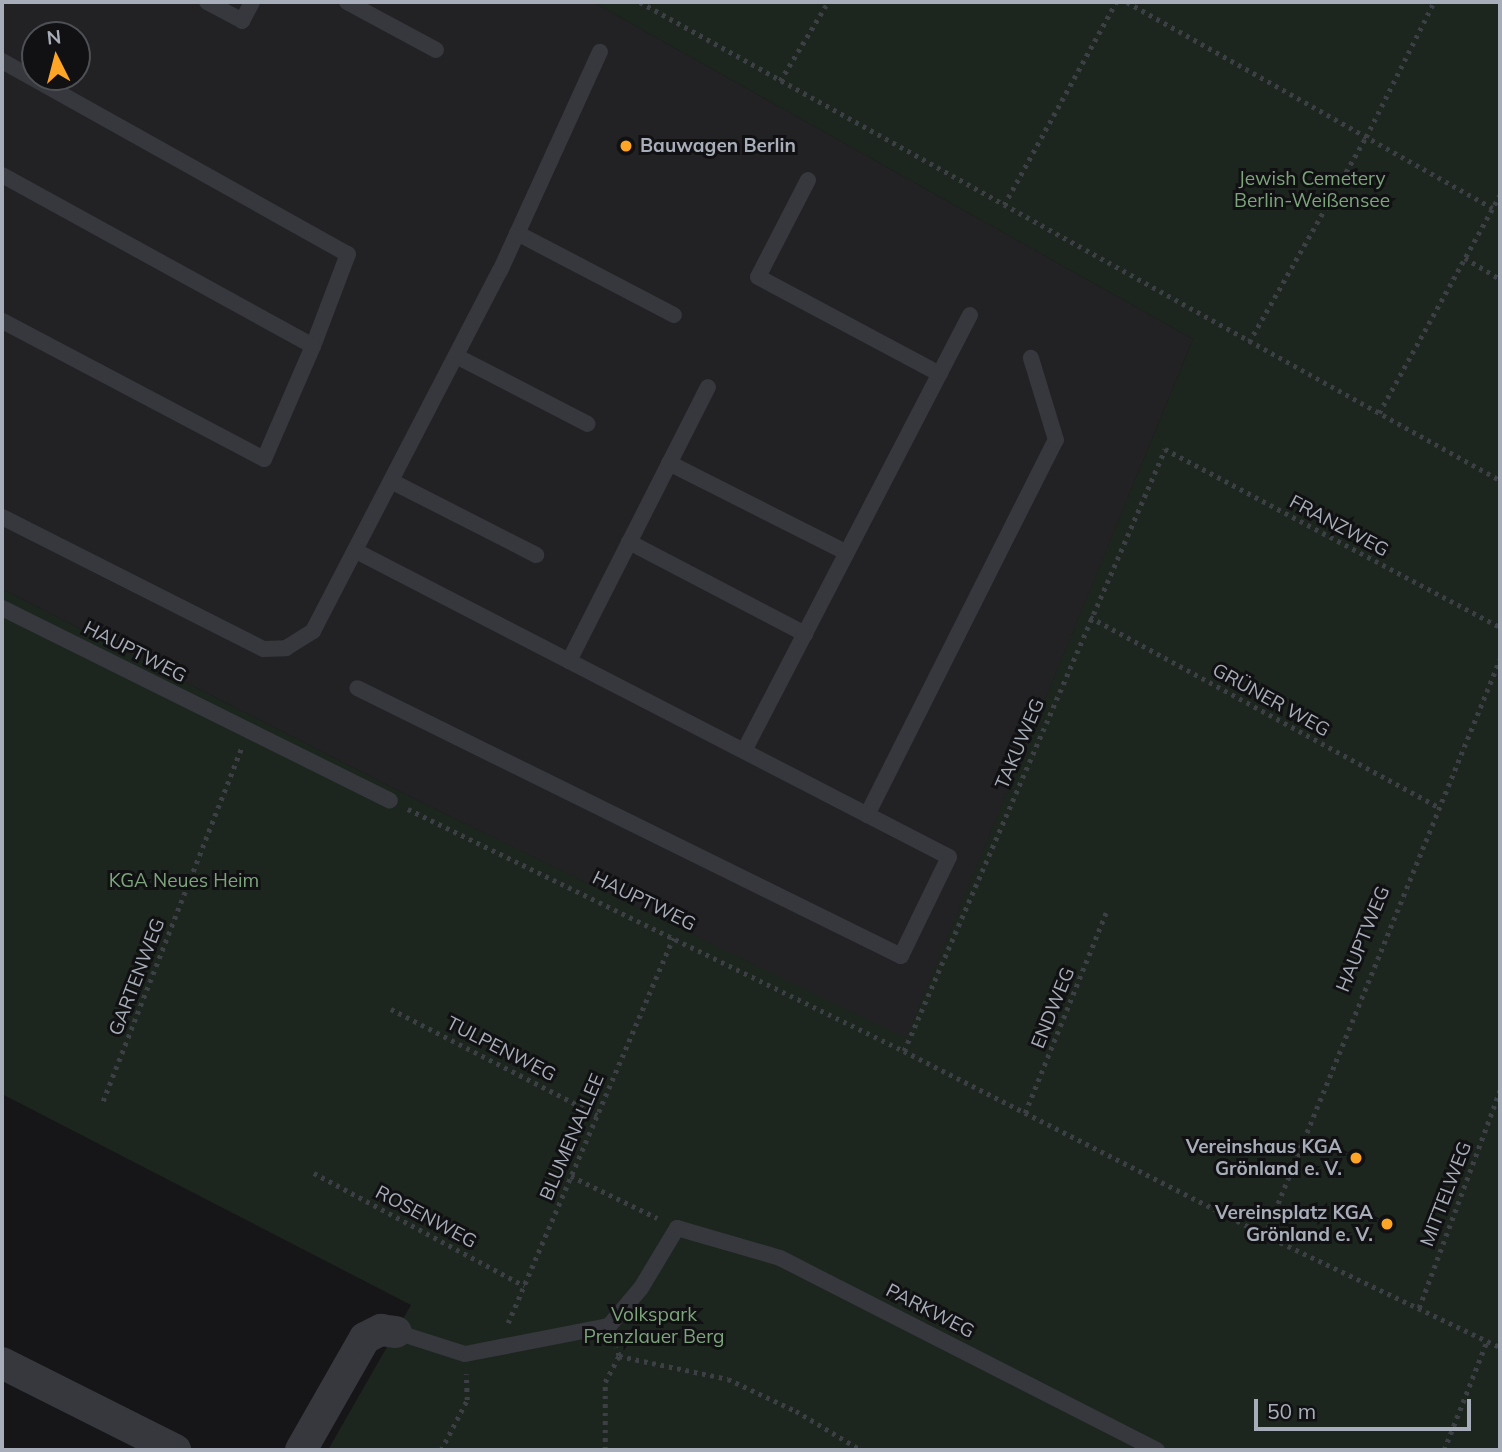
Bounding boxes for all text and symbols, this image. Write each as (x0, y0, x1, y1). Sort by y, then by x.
north arrow (21, 21, 91, 91)
text: N (46, 24, 62, 50)
place label: Bauwagen Berlin (640, 135, 796, 157)
marker: Bauwagen Berlin (618, 138, 634, 154)
park label: Jewish Cemetery Berlin-Weißensee (1234, 168, 1390, 212)
street label: FRANZWEG (1285, 490, 1393, 562)
street label: HAUPTWEG (80, 616, 190, 688)
street label: GRÜNER WEG (1208, 658, 1334, 742)
street label: TAKUWEG (991, 695, 1049, 793)
street label: HAUPTWEG (589, 866, 699, 936)
park label: KGA Neues Heim (109, 870, 259, 892)
street label: HAUPTWEG (1331, 883, 1395, 995)
street label: GARTENWEG (104, 915, 170, 1039)
street label: ENDWEG (1026, 964, 1080, 1052)
street label: TULPENWEG (443, 1012, 559, 1086)
street label: BLUMENALLEE (535, 1070, 609, 1204)
place label: Vereinshaus KGA Grönland e. V. (1186, 1136, 1342, 1180)
street label: MITTELWEG (1416, 1138, 1476, 1250)
marker: Vereinshaus KGA Grönland e. V. (1348, 1150, 1364, 1166)
street label: ROSENWEG (372, 1181, 480, 1253)
place label: Vereinsplatz KGA Grönland e. V. (1215, 1202, 1373, 1246)
marker: Vereinsplatz KGA Grönland e. V. (1379, 1216, 1395, 1232)
street label: PARKWEG (882, 1279, 978, 1343)
park label: Volkspark Prenzlauer Berg (584, 1304, 724, 1348)
scale bar (1257, 1386, 1474, 1430)
text: 50 m (1267, 1398, 1316, 1424)

